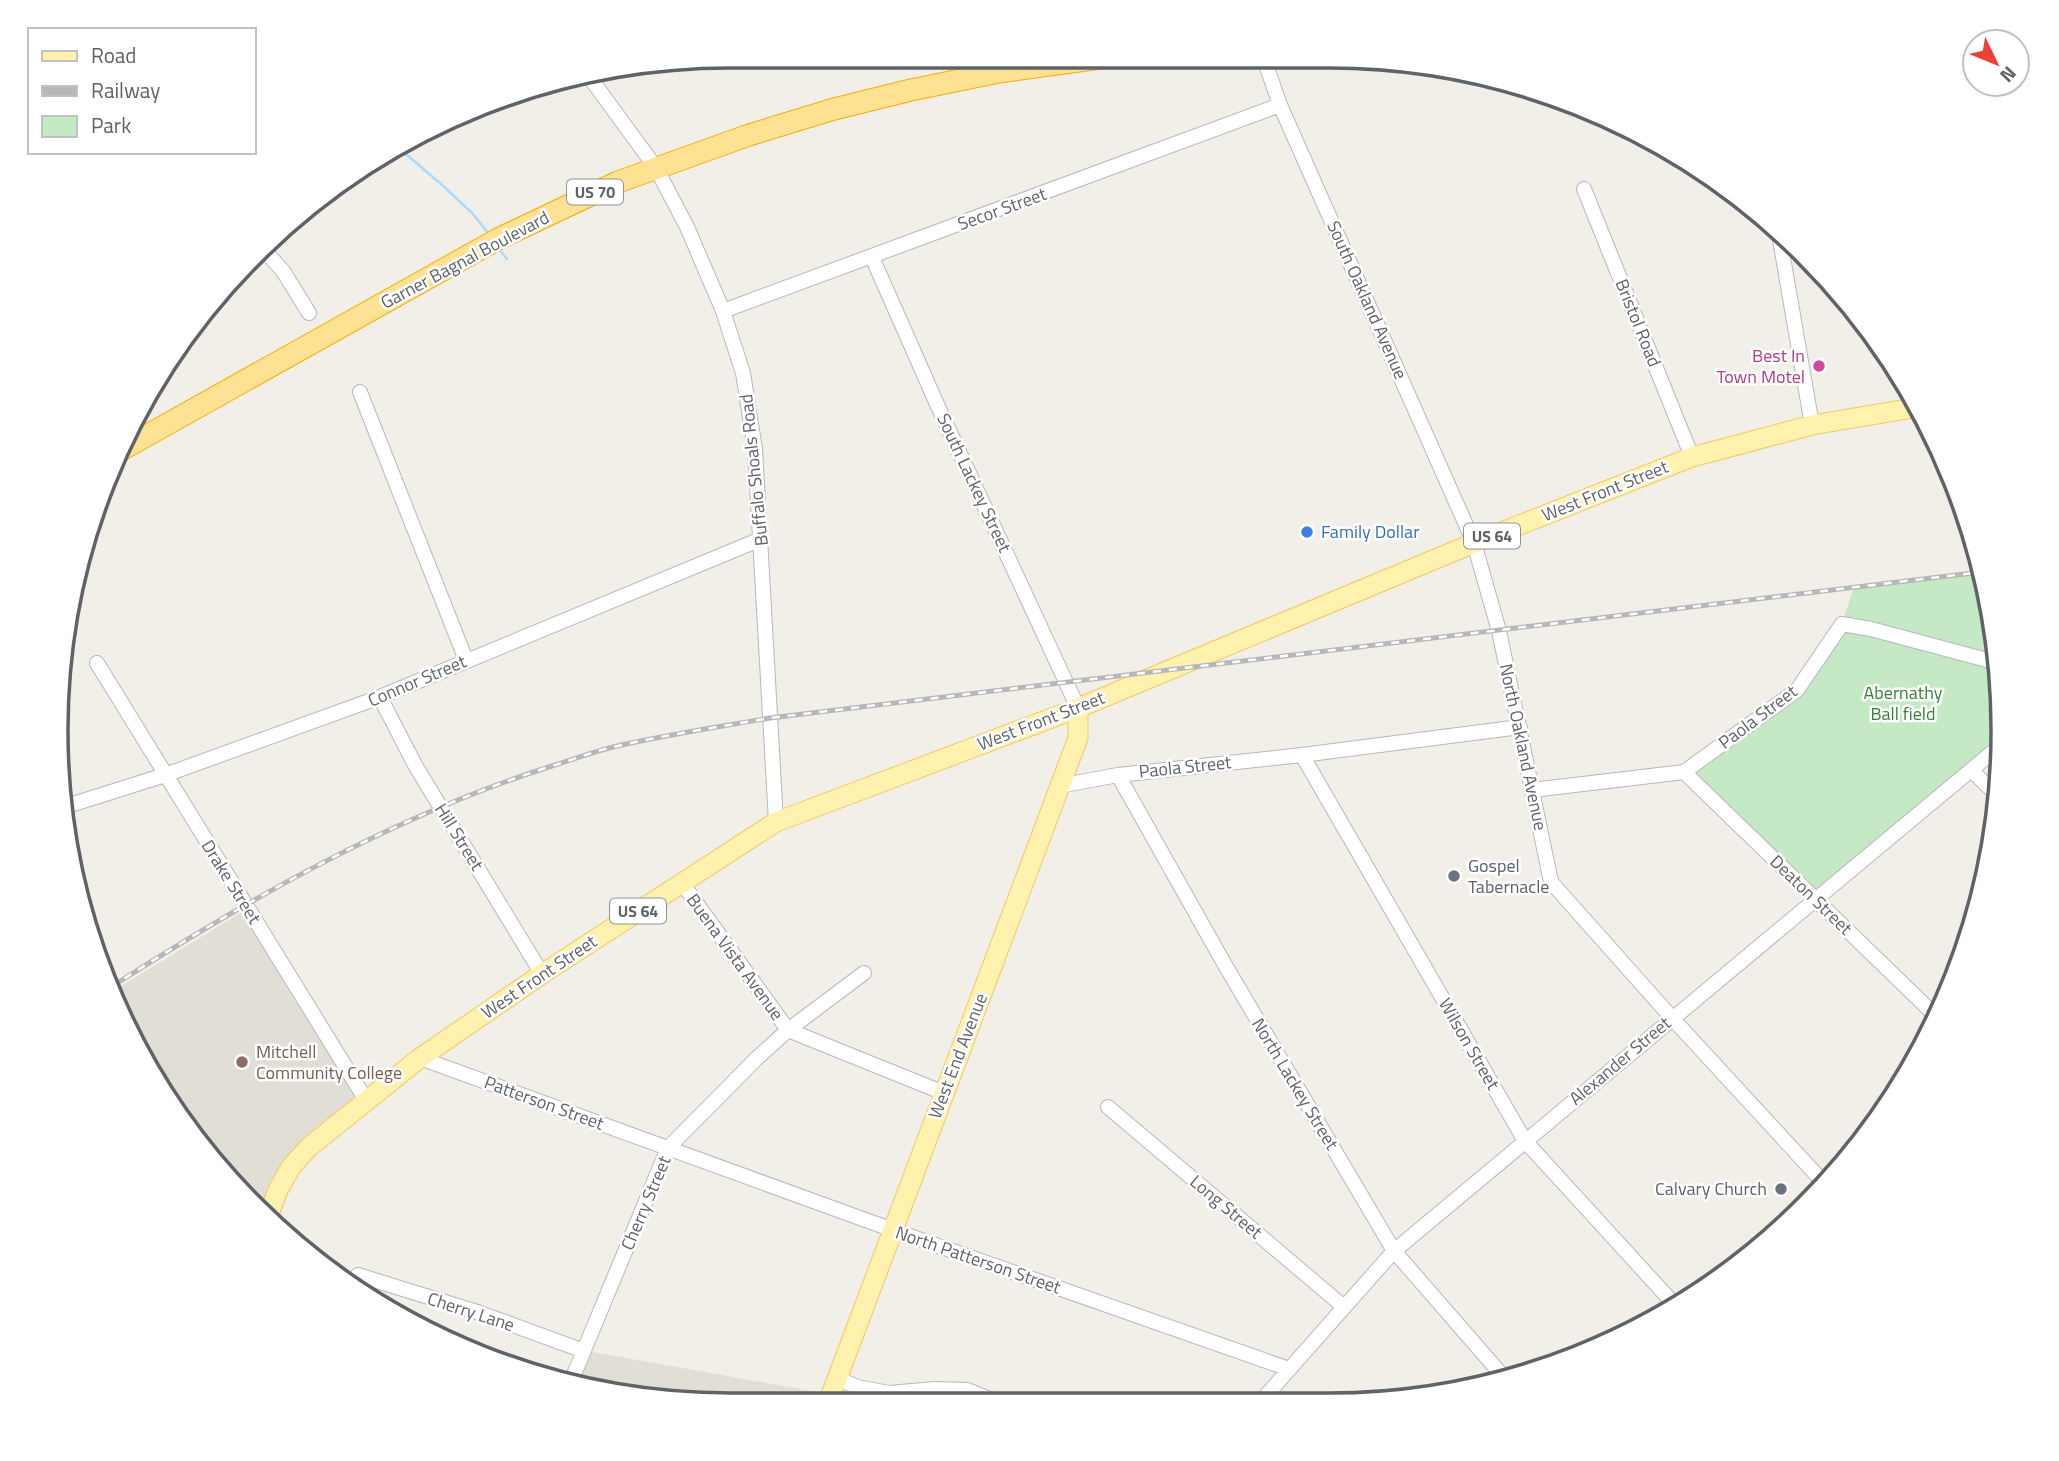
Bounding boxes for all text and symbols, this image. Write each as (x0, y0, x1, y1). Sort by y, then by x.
legend (28, 28, 256, 154)
north arrow (1961, 28, 2031, 98)
text: Road (91, 39, 136, 71)
text: N (1994, 60, 2024, 90)
text: Railway (91, 74, 160, 106)
text: Park (91, 109, 131, 141)
road number: US 70 (567, 180, 623, 204)
street label: Secor Street (954, 180, 1051, 237)
street label: Garner Bagnal Boulevard (376, 204, 554, 316)
street label: South Oakland Avenue (1320, 216, 1415, 383)
street label: Bristol Road (1609, 275, 1668, 371)
place label: Best In Town Motel (1716, 342, 1805, 390)
marker: Best In Town Motel (1811, 358, 1827, 374)
street label: Buffalo Shoals Road (732, 393, 775, 547)
street label: South Lackey Street (930, 409, 1019, 557)
street label: West Front Street (1538, 453, 1673, 528)
place label: Family Dollar (1321, 518, 1419, 545)
marker: Family Dollar (1299, 524, 1315, 540)
road number: US 64 (1464, 524, 1520, 548)
street label: Connor Street (363, 647, 471, 713)
street label: North Oakland Avenue (1493, 661, 1554, 833)
street label: Paola Street (1713, 678, 1803, 755)
park label: Abernathy Ball field (1864, 679, 1943, 727)
street label: West Front Street (973, 684, 1109, 757)
street label: Paola Street (1137, 748, 1233, 785)
street label: Hill Street (428, 798, 491, 876)
street label: Drake Street (195, 834, 268, 930)
street label: Deaton Street (1764, 848, 1859, 941)
place label: Gospel Tabernacle (1468, 852, 1549, 900)
marker: Gospel Tabernacle (1446, 868, 1462, 884)
street label: Buena Vista Avenue (680, 888, 791, 1026)
road number: US 64 (610, 898, 666, 923)
street label: West Front Street (476, 927, 602, 1025)
street label: West End Avenue (921, 989, 994, 1123)
street label: Wilson Street (1432, 993, 1507, 1095)
street label: Alexander Street (1563, 1009, 1677, 1111)
street label: North Lackey Street (1245, 1013, 1346, 1155)
place label: Mitchell Community College (256, 1038, 402, 1086)
marker: Mitchell Community College (234, 1054, 250, 1070)
street label: Patterson Street (481, 1068, 608, 1137)
street label: Cherry Street (614, 1151, 678, 1254)
street label: Long Street (1184, 1168, 1269, 1245)
place label: Calvary Church (1655, 1175, 1767, 1202)
marker: Calvary Church (1773, 1181, 1789, 1197)
street label: North Patterson Street (892, 1219, 1065, 1301)
street label: Cherry Lane (424, 1285, 518, 1338)

